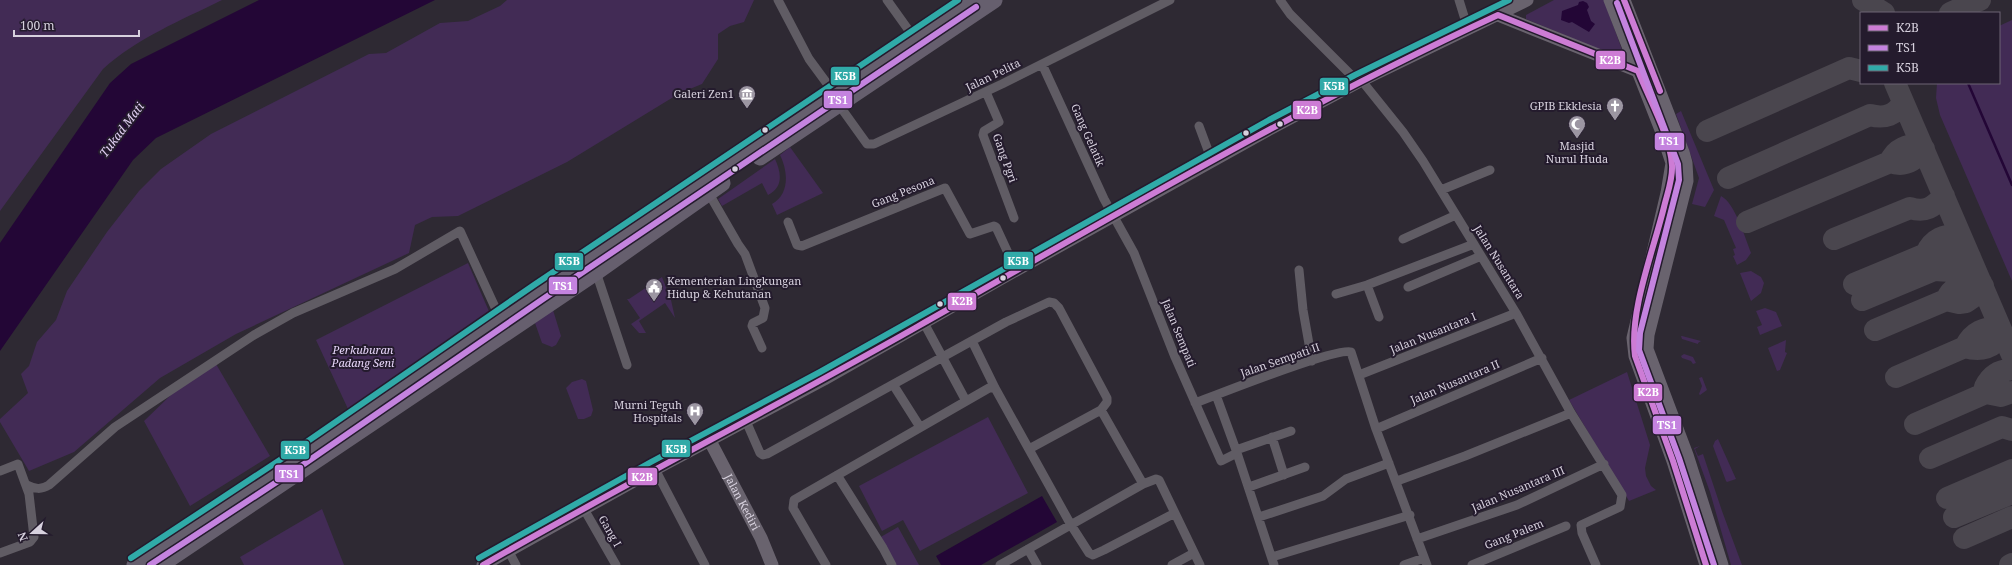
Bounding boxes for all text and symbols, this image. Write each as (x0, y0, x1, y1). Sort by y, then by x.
scale bar (14, 12, 139, 38)
legend (1860, 12, 2000, 84)
text: 100 m (20, 17, 55, 34)
text: K2B (1896, 19, 1919, 36)
text: TS1 (1896, 39, 1917, 56)
line badge: K2B (1595, 50, 1626, 70)
text: K2B (1599, 52, 1621, 67)
street label: Jalan Pelita (962, 55, 1023, 95)
text: K5B (1896, 59, 1919, 76)
line badge: K5B (830, 66, 860, 86)
text: K5B (834, 68, 856, 83)
line badge: K5B (1319, 77, 1349, 96)
text: K5B (1323, 78, 1345, 93)
museum icon: Galeri Zen1 (737, 84, 757, 109)
place label: Galeri Zen1 (673, 86, 734, 101)
line badge: TS1 (823, 90, 853, 109)
text: TS1 (828, 92, 848, 107)
church icon: GPIB Ekklesia (1605, 96, 1625, 121)
water label: Tukad Mati (95, 98, 148, 161)
place label: GPIB Ekklesia (1530, 98, 1602, 113)
line badge: K2B (1292, 100, 1322, 120)
street label: Gang Gelatik (1068, 101, 1109, 169)
text: K2B (1296, 102, 1318, 117)
mosque icon: Masjid Nurul Huda (1567, 114, 1587, 139)
unlabelled marker (1275, 119, 1285, 129)
unlabelled marker (760, 125, 770, 135)
unlabelled marker (1241, 128, 1251, 138)
street label: Gang Pgri (990, 131, 1021, 185)
line badge: TS1 (1654, 132, 1685, 151)
text: TS1 (1659, 133, 1679, 148)
place label: Masjid Nurul Huda (1546, 138, 1608, 166)
unlabelled marker (730, 164, 740, 174)
street label: Gang Pesona (869, 172, 937, 211)
street label: Jalan Nusantara (1470, 221, 1528, 302)
line badge: K5B (1003, 251, 1034, 270)
line badge: K5B (554, 252, 584, 271)
text: K5B (558, 253, 580, 268)
text: K5B (1007, 253, 1029, 268)
place label: Kementerian Lingkungan Hidup & Kehutanan (667, 273, 801, 301)
unlabelled marker (998, 273, 1008, 283)
line badge: TS1 (548, 276, 578, 295)
public building icon: Kementerian Lingkungan Hidup & Kehutanan (644, 277, 664, 302)
text: TS1 (553, 278, 573, 293)
line badge: K2B (947, 292, 977, 311)
text: K2B (951, 293, 973, 308)
street label: Jalan Sempati (1159, 296, 1200, 370)
unlabelled marker (935, 299, 945, 309)
street label: Jalan Nusantara I (1387, 308, 1478, 357)
street label: Jalan Sempati II (1237, 339, 1322, 380)
park label: Perkuburan Padang Seni (331, 342, 395, 370)
street label: Jalan Nusantara II (1407, 356, 1502, 407)
line badge: K2B (1633, 383, 1663, 402)
text: K2B (1637, 384, 1659, 399)
place label: Murni Teguh Hospitals (614, 397, 682, 425)
hospital icon: Murni Teguh Hospitals (685, 401, 705, 426)
line badge: TS1 (1652, 415, 1682, 435)
text: TS1 (1657, 417, 1677, 432)
line badge: K5B (661, 439, 691, 458)
line badge: K5B (280, 440, 310, 460)
text: K5B (665, 441, 687, 456)
text: K5B (284, 442, 306, 457)
street label: Jalan Nusantara III (1468, 462, 1567, 515)
line badge: TS1 (274, 464, 304, 483)
text: TS1 (279, 466, 299, 481)
line badge: K2B (627, 467, 658, 486)
text: K2B (631, 469, 653, 484)
street label: Jalan Kediri (721, 470, 764, 533)
street label: Gang I (595, 512, 625, 549)
north arrow (12, 513, 52, 553)
street label: Gang Palem (1482, 515, 1546, 552)
text: N (14, 530, 31, 543)

